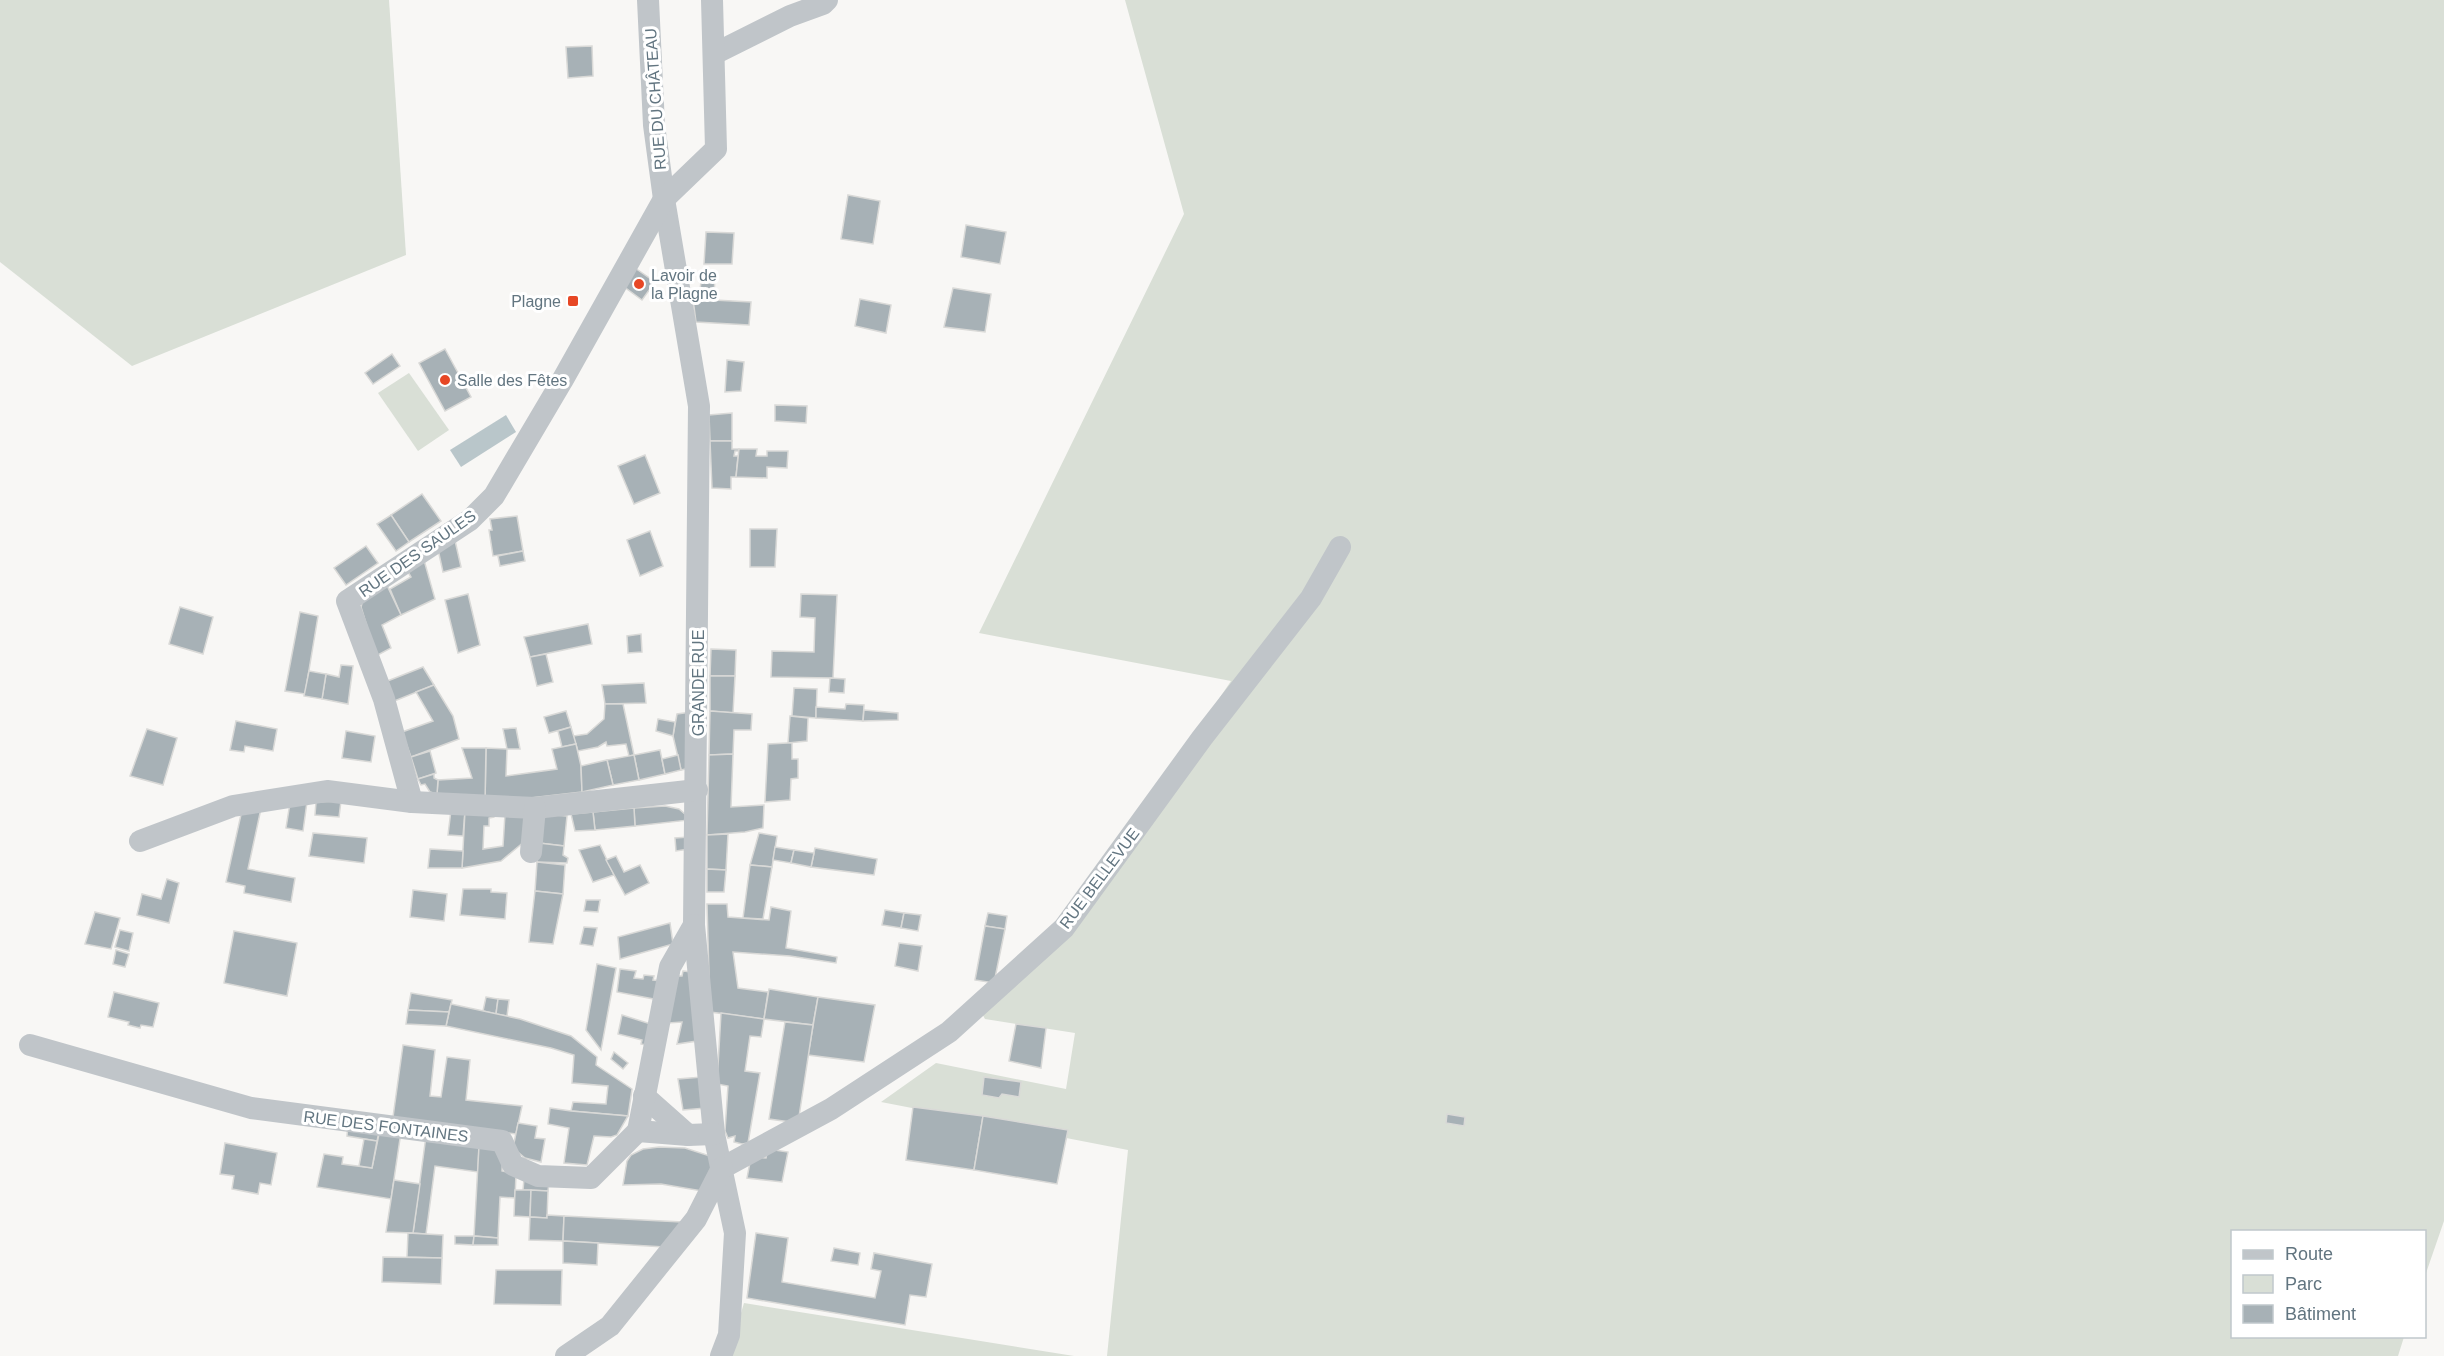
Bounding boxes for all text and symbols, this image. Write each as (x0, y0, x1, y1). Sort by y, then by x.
street label: RUE DU CHÂTEAU (641, 27, 669, 171)
place label: Lavoir de la Plagne (651, 267, 718, 302)
marker: Lavoir de la Plagne (632, 277, 646, 291)
place label: Plagne (511, 293, 561, 310)
marker: Plagne (566, 294, 580, 308)
place label: Salle des Fêtes (457, 372, 567, 389)
marker: Salle des Fêtes (438, 373, 452, 387)
street label: RUE DES SAULES (356, 507, 479, 600)
street label: GRANDE RUE (690, 630, 707, 736)
street label: RUE BELLEVUE (1056, 825, 1143, 932)
street label: RUE DES FONTAINES (303, 1108, 469, 1145)
legend (2231, 1230, 2426, 1338)
text: Route (2285, 1244, 2333, 1264)
text: Parc (2285, 1274, 2322, 1294)
text: Bâtiment (2285, 1304, 2356, 1324)

